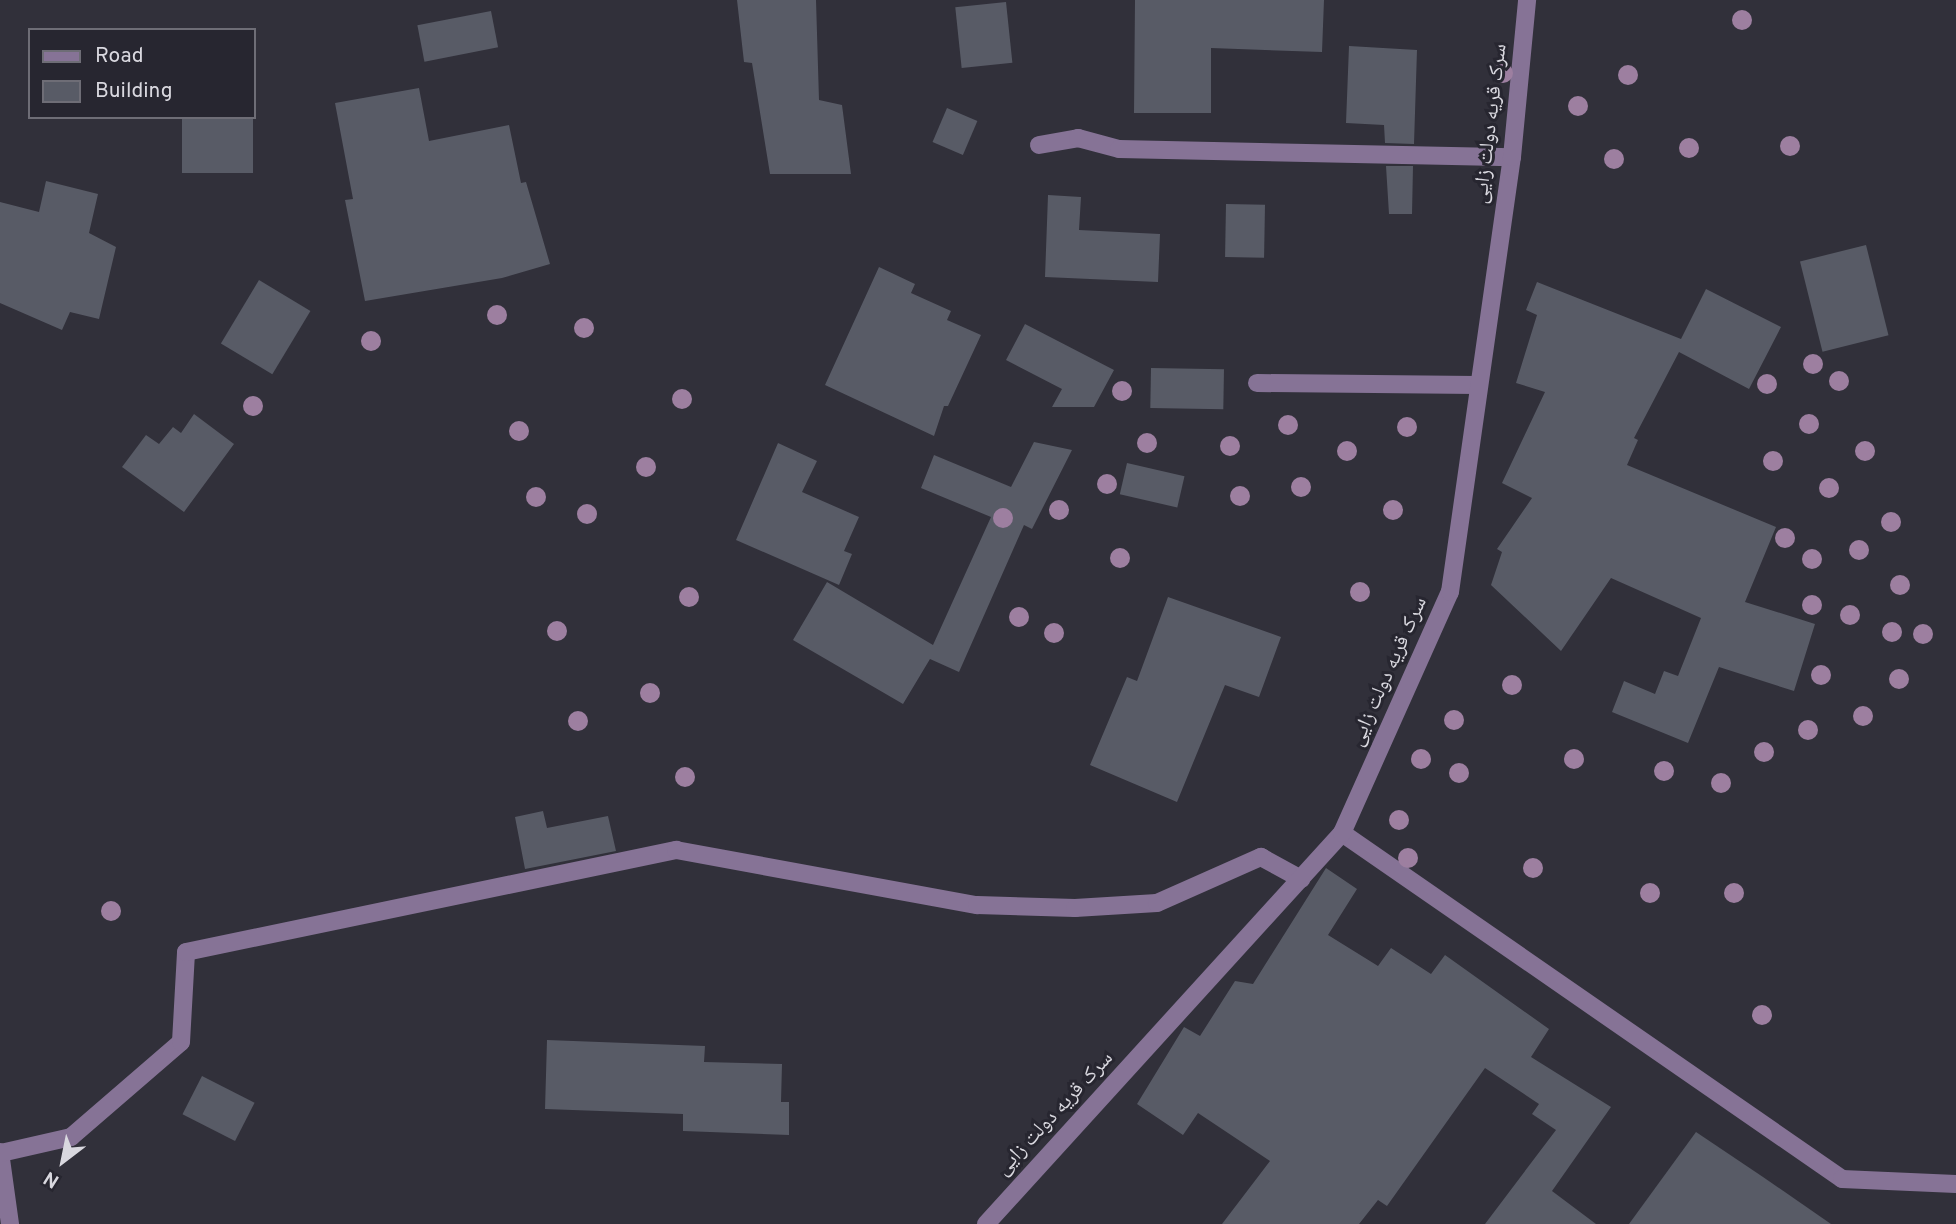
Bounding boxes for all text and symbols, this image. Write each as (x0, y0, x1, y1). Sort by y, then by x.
legend (28, 28, 256, 119)
street label: سرک قریه دولت زایی (1469, 42, 1513, 206)
text: Road (95, 43, 144, 70)
text: Building (95, 78, 173, 105)
street label: سرک قریه دولت زایی (1345, 593, 1433, 751)
street label: سرک قریه دولت زایی (991, 1046, 1119, 1182)
north arrow (28, 1126, 98, 1196)
text: N (40, 1165, 64, 1193)

